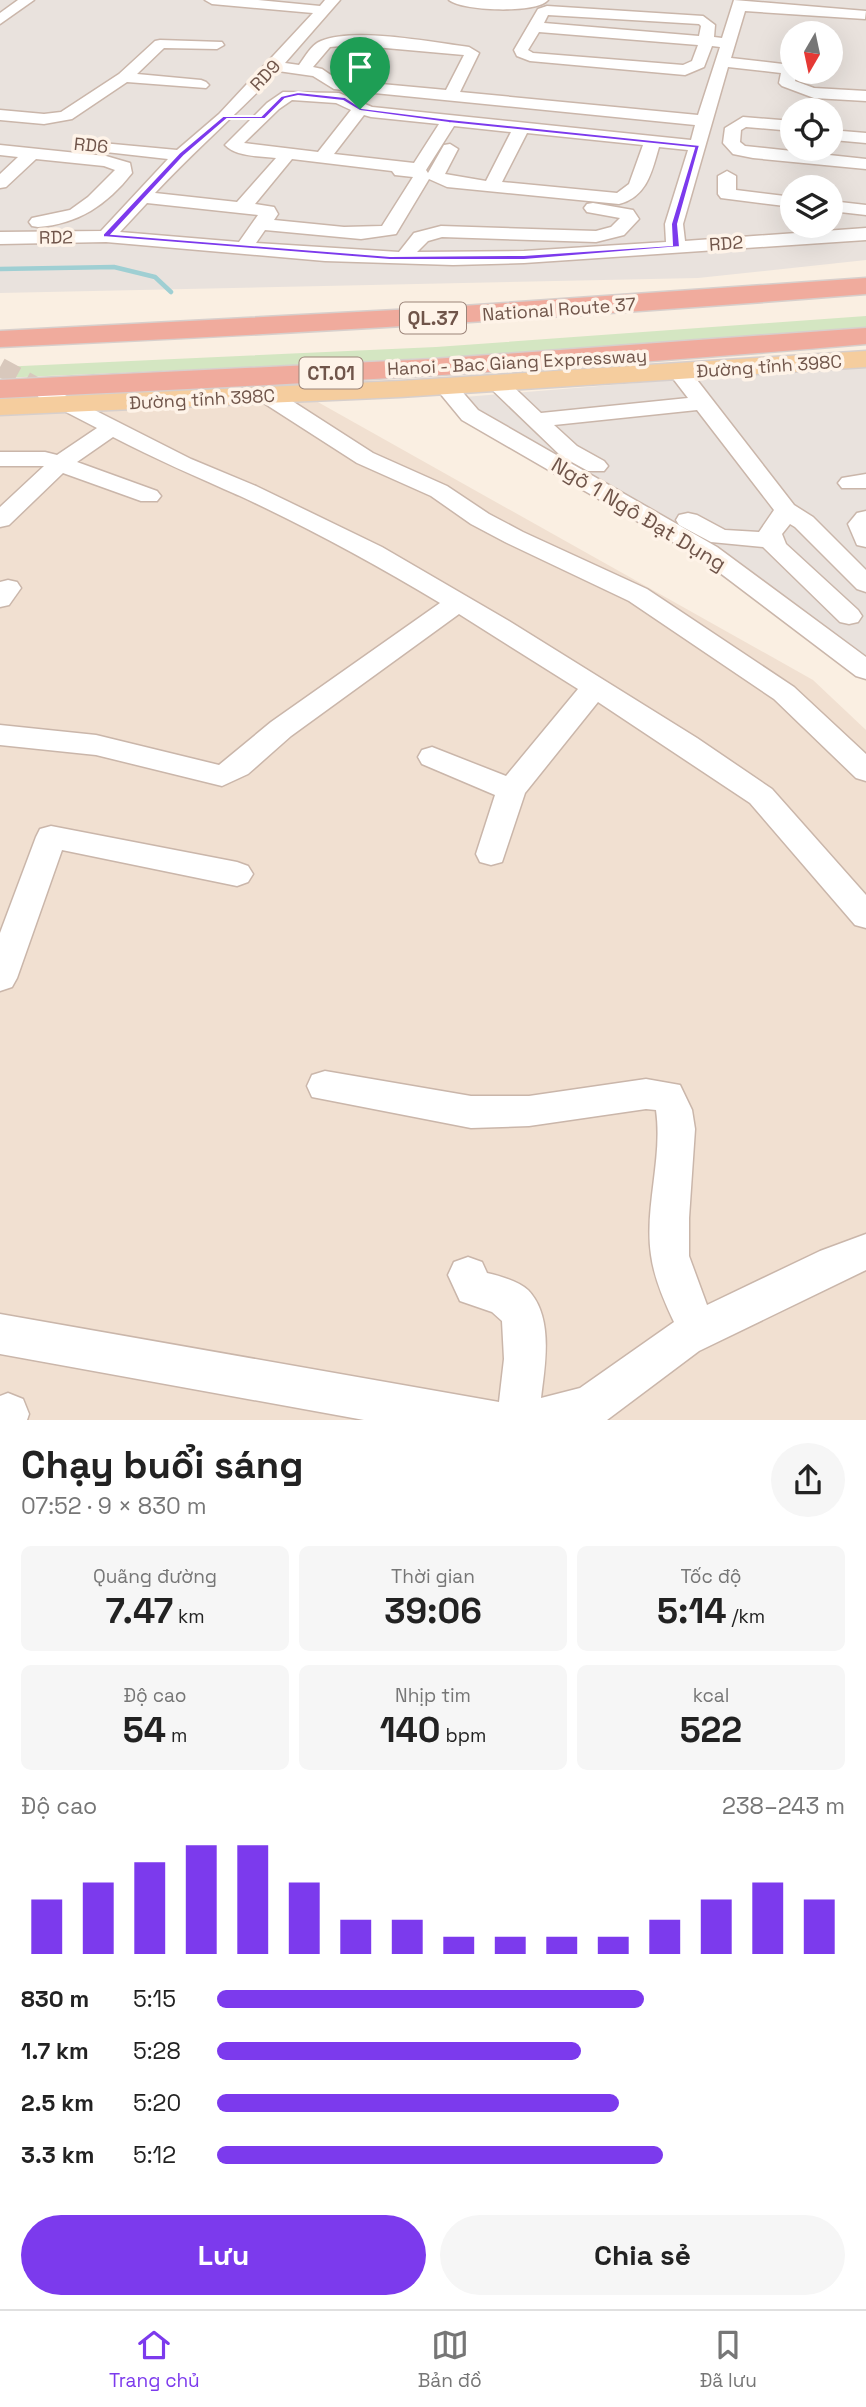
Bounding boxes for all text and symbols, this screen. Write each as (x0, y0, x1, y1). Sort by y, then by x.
north arrow (780, 21, 844, 84)
map controls (780, 21, 843, 238)
pin (330, 37, 390, 109)
icon: arrive (341, 48, 379, 86)
street label: RD9 (245, 55, 285, 95)
button: locate (780, 98, 843, 161)
street label: RD6 (73, 132, 109, 158)
button: layers (780, 175, 843, 238)
street label: RD2 (39, 225, 73, 249)
street label: RD2 (708, 230, 744, 256)
street label: National Route 37 (482, 292, 636, 326)
road number: QL.37 (400, 302, 466, 334)
street label: Hanoi - Bac Giang Expressway (387, 344, 647, 380)
street label: Đường tỉnh 398C (695, 349, 843, 383)
road number: CT.01 (300, 358, 362, 388)
street label: Đường tỉnh 398C (129, 384, 275, 414)
street label: Ngõ 1 Ngô Đạt Dụng (547, 451, 731, 577)
text: Chạy buổi sáng (21, 1441, 303, 1489)
button: share (771, 1443, 845, 1517)
text: 07:52 · 9 × 830 m (21, 1491, 207, 1521)
text: Quãng đường (93, 1564, 217, 1589)
text: Thời gian (391, 1564, 475, 1589)
text: Tốc độ (680, 1564, 742, 1589)
text: 7.47 (105, 1589, 173, 1633)
text: 39:06 (384, 1589, 482, 1633)
text: 5:14 (657, 1589, 727, 1633)
text: km (173, 1604, 205, 1629)
text: /km (727, 1604, 765, 1629)
text: Độ cao (124, 1683, 187, 1708)
text: Nhịp tim (395, 1683, 471, 1708)
text: kcal (693, 1683, 729, 1708)
text: 54 (123, 1708, 166, 1752)
text: 140 (380, 1708, 441, 1752)
text: 522 (680, 1708, 742, 1752)
text: m (166, 1723, 187, 1748)
text: bpm (441, 1723, 486, 1748)
text: Độ cao (21, 1791, 97, 1821)
text: 238–243 m (722, 1791, 845, 1821)
text: 830 m (21, 1984, 89, 2014)
text: 5:15 (133, 1984, 176, 2014)
text: 1.7 km (21, 2036, 89, 2066)
text: 5:28 (133, 2036, 181, 2066)
text: 2.5 km (21, 2088, 94, 2118)
text: 5:20 (133, 2088, 181, 2118)
text: 3.3 km (21, 2140, 94, 2170)
text: 5:12 (133, 2140, 176, 2170)
button: Lưu (21, 2215, 426, 2295)
button: Chia sẻ (440, 2215, 845, 2295)
tab: Trang chủ (109, 2326, 200, 2393)
tab: Bản đồ (418, 2326, 482, 2393)
tab: Đã lưu (700, 2326, 757, 2393)

